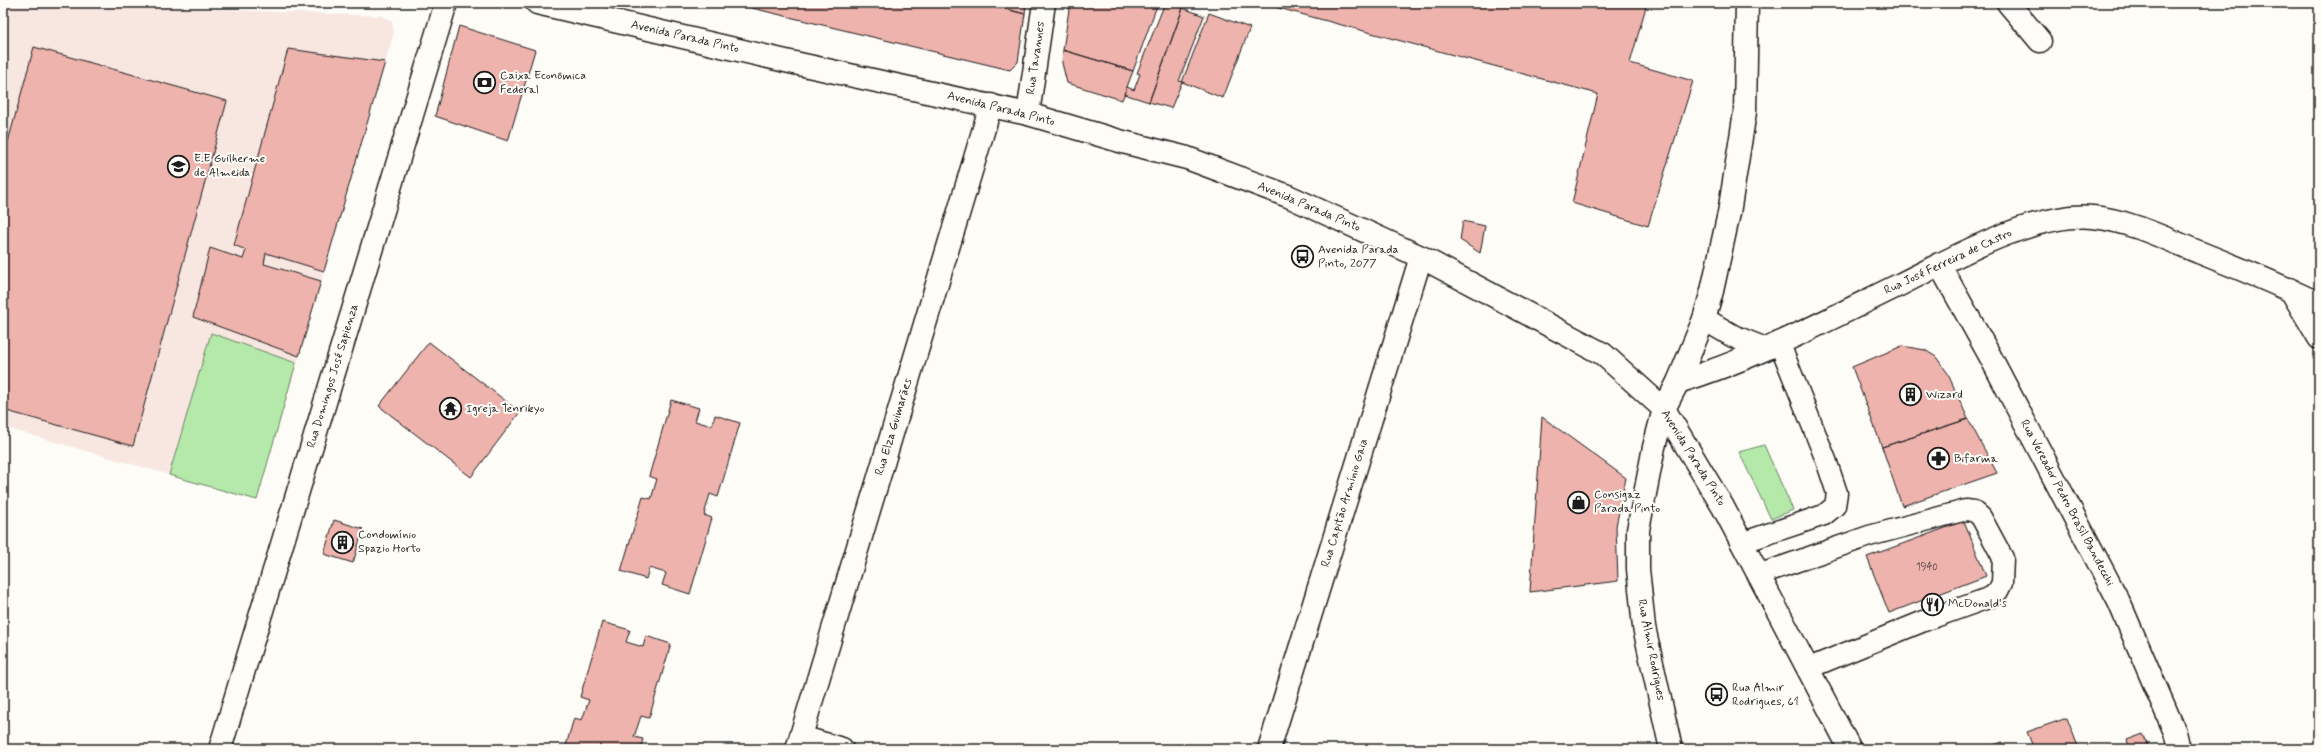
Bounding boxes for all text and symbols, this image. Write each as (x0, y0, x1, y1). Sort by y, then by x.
street label: Avenida Parada Pinto (629, 17, 741, 57)
street label: Rua Tavannes (1023, 20, 1049, 96)
place label: Caixa Econômica Federal (500, 68, 586, 98)
bank icon: Caixa Econômica Federal (472, 70, 498, 96)
street label: Avenida Parada Pinto (946, 88, 1057, 130)
place label: E.E Guilherme de Almeida (194, 151, 265, 181)
school or university icon: E.E Guilherme de Almeida (166, 153, 192, 179)
street label: Avenida Parada Pinto (1255, 178, 1363, 236)
street label: Rua José Ferreira de Castro (1882, 225, 2015, 299)
place label: Avenida Parada Pinto, 2077 (1318, 242, 1399, 272)
bus stop icon: Avenida Parada Pinto, 2077 (1289, 244, 1315, 270)
street label: Rua Domingos José Sapienza (303, 302, 363, 450)
street label: Rua Elza Guimarães (872, 376, 917, 478)
building icon: Wizard (1897, 382, 1923, 408)
place label: Wizard (1926, 387, 1963, 403)
temple icon: Igreja Tenrikyo (437, 396, 463, 422)
place label: Igreja Tenrikyo (466, 401, 545, 417)
street label: Avenida Parada Pinto (1657, 407, 1729, 509)
street label: Rua Vereador Pedro Brasil Bandecchi (2016, 417, 2118, 589)
street label: Rua Capitão Armínio Gaia (1318, 437, 1372, 569)
pharmacy icon: Bifarma (1925, 446, 1951, 472)
place label: Bifarma (1954, 451, 1999, 467)
place label: Consigaz Parada Pinto (1594, 487, 1660, 517)
shop icon: Consigaz Parada Pinto (1566, 489, 1592, 515)
place label: Condomínio Spazio Horto (358, 527, 421, 557)
building icon: Condomínio Spazio Horto (330, 529, 356, 555)
house number: 1940 (1916, 561, 1938, 574)
restaurant icon: McDonald's (1920, 591, 1946, 617)
place label: McDonald's (1948, 596, 2008, 612)
street label: Rua Almir Rodrigues (1633, 598, 1669, 702)
place label: Rua Almir Rodrigues, 61 (1732, 680, 1799, 710)
bus stop icon: Rua Almir Rodrigues, 61 (1704, 682, 1730, 708)

